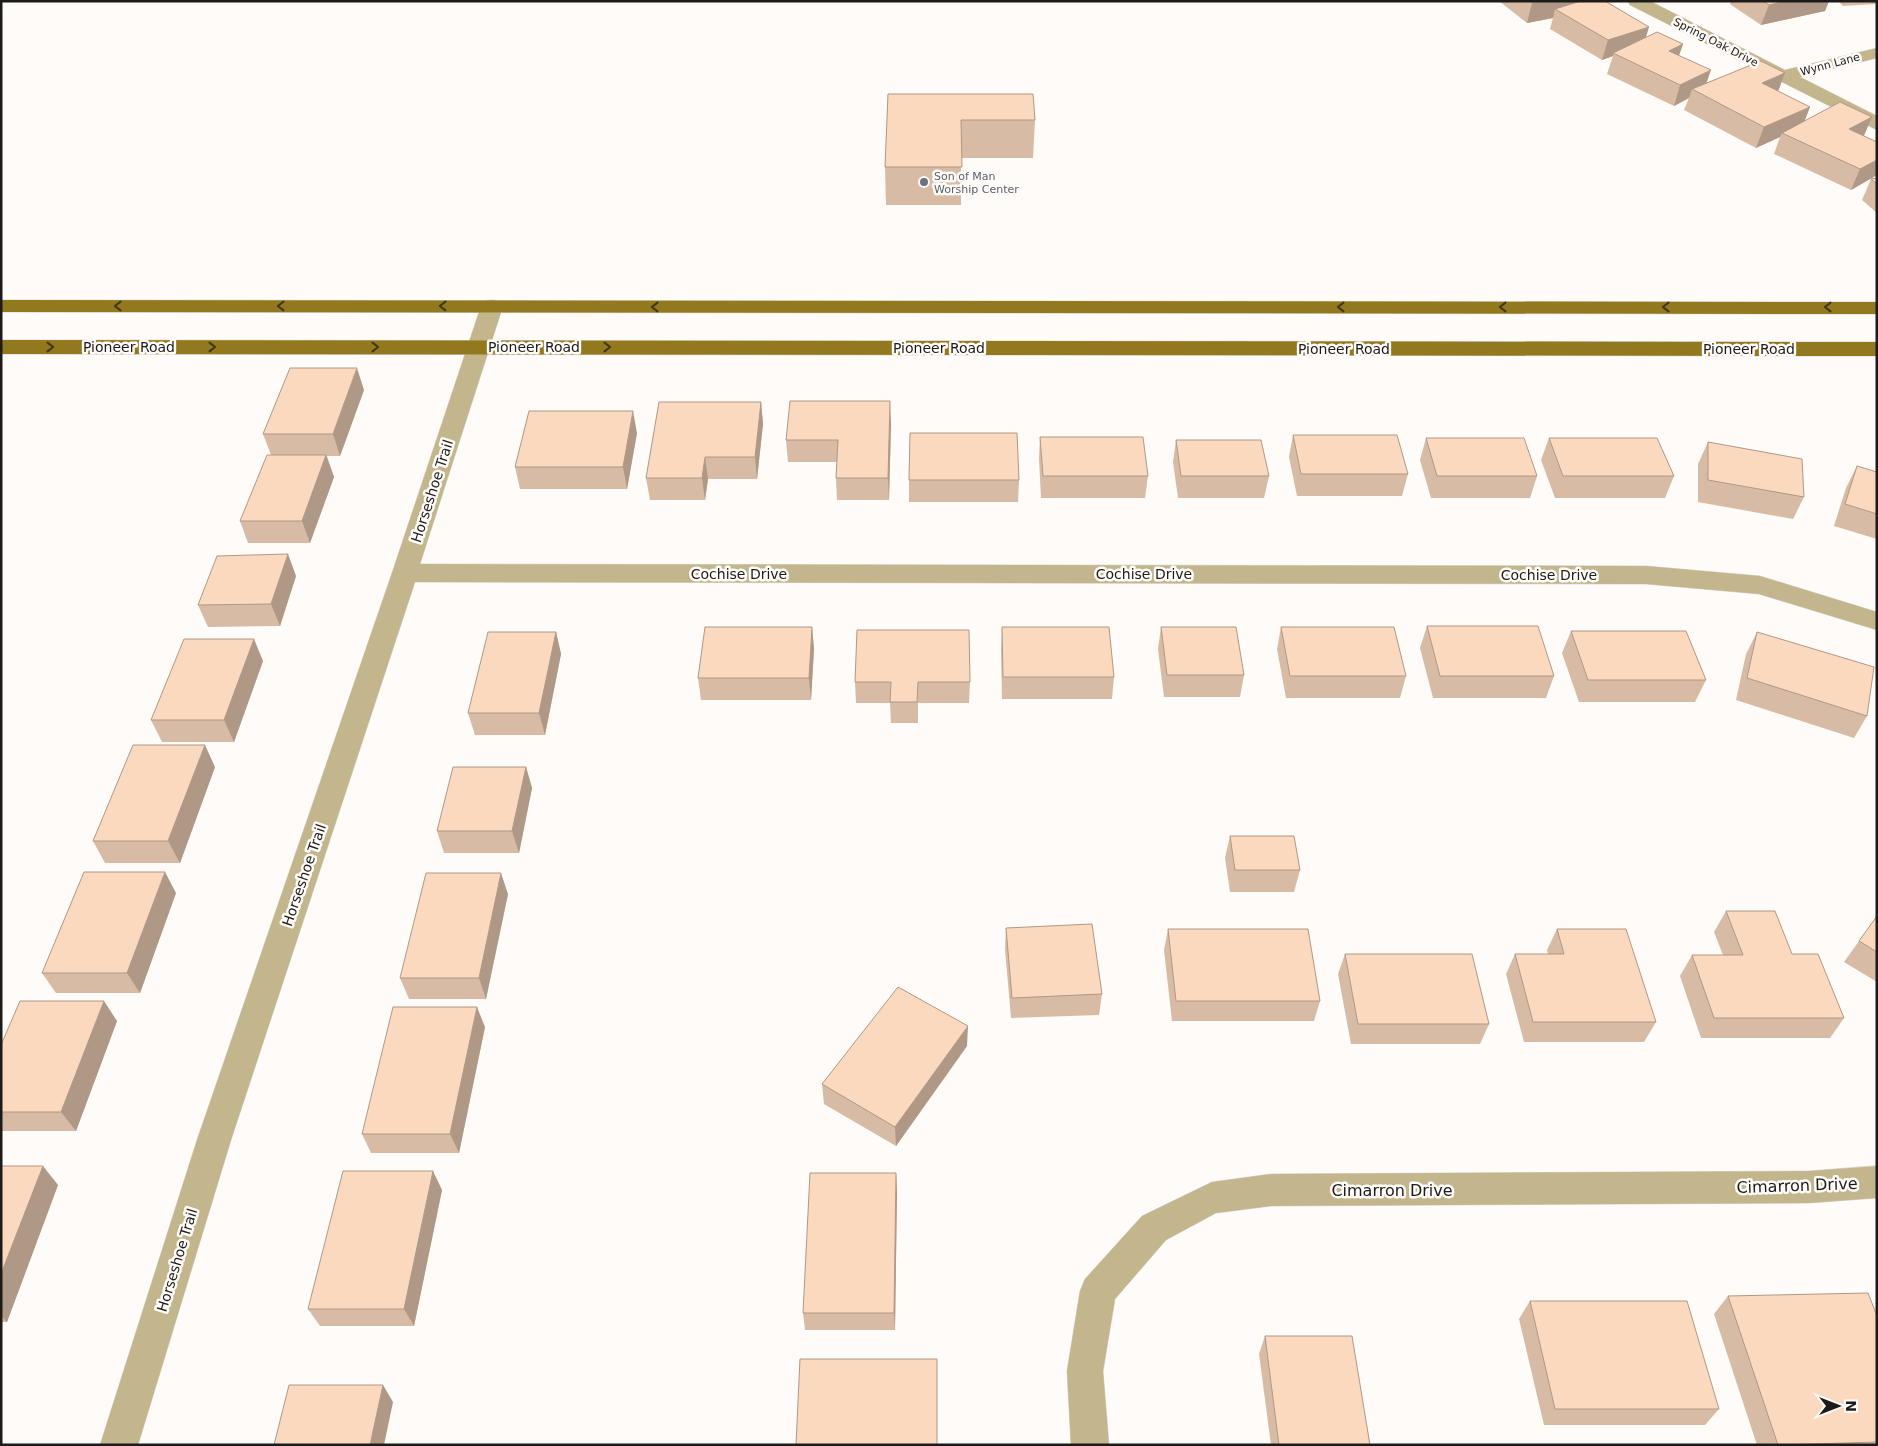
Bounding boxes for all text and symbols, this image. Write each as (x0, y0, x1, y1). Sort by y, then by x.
street label: Spring Oak Drive (1671, 15, 1761, 70)
street label: Wynn Lane (1799, 50, 1862, 79)
place label: Son of Man Worship Center (934, 170, 1019, 196)
marker: Son of Man Worship Center (918, 176, 930, 188)
one-way arrow (114, 301, 122, 311)
one-way arrow (277, 301, 284, 311)
one-way arrow (439, 301, 447, 311)
one-way arrow (651, 302, 658, 312)
one-way arrow (1336, 302, 1344, 312)
one-way arrow (1499, 302, 1506, 312)
one-way arrow (1661, 302, 1669, 312)
one-way arrow (1824, 302, 1832, 312)
street label: Pioneer Road (83, 339, 175, 355)
street label: Pioneer Road (488, 339, 580, 355)
street label: Pioneer Road (893, 340, 985, 356)
street label: Pioneer Road (1298, 341, 1390, 357)
street label: Pioneer Road (1703, 341, 1795, 357)
one-way arrow (46, 342, 54, 352)
one-way arrow (209, 342, 217, 352)
one-way arrow (372, 342, 379, 352)
one-way arrow (604, 342, 612, 352)
street label: Horseshoe Trail (408, 438, 456, 544)
street label: Cochise Drive (691, 566, 787, 582)
street label: Cochise Drive (1096, 566, 1192, 582)
street label: Cochise Drive (1501, 567, 1597, 583)
street label: Horseshoe Trail (279, 822, 329, 928)
street label: Cimarron Drive (1736, 1174, 1858, 1197)
street label: Cimarron Drive (1331, 1181, 1453, 1200)
street label: Horseshoe Trail (154, 1206, 200, 1314)
north arrow (1813, 1381, 1863, 1431)
text: N (1843, 1400, 1859, 1412)

